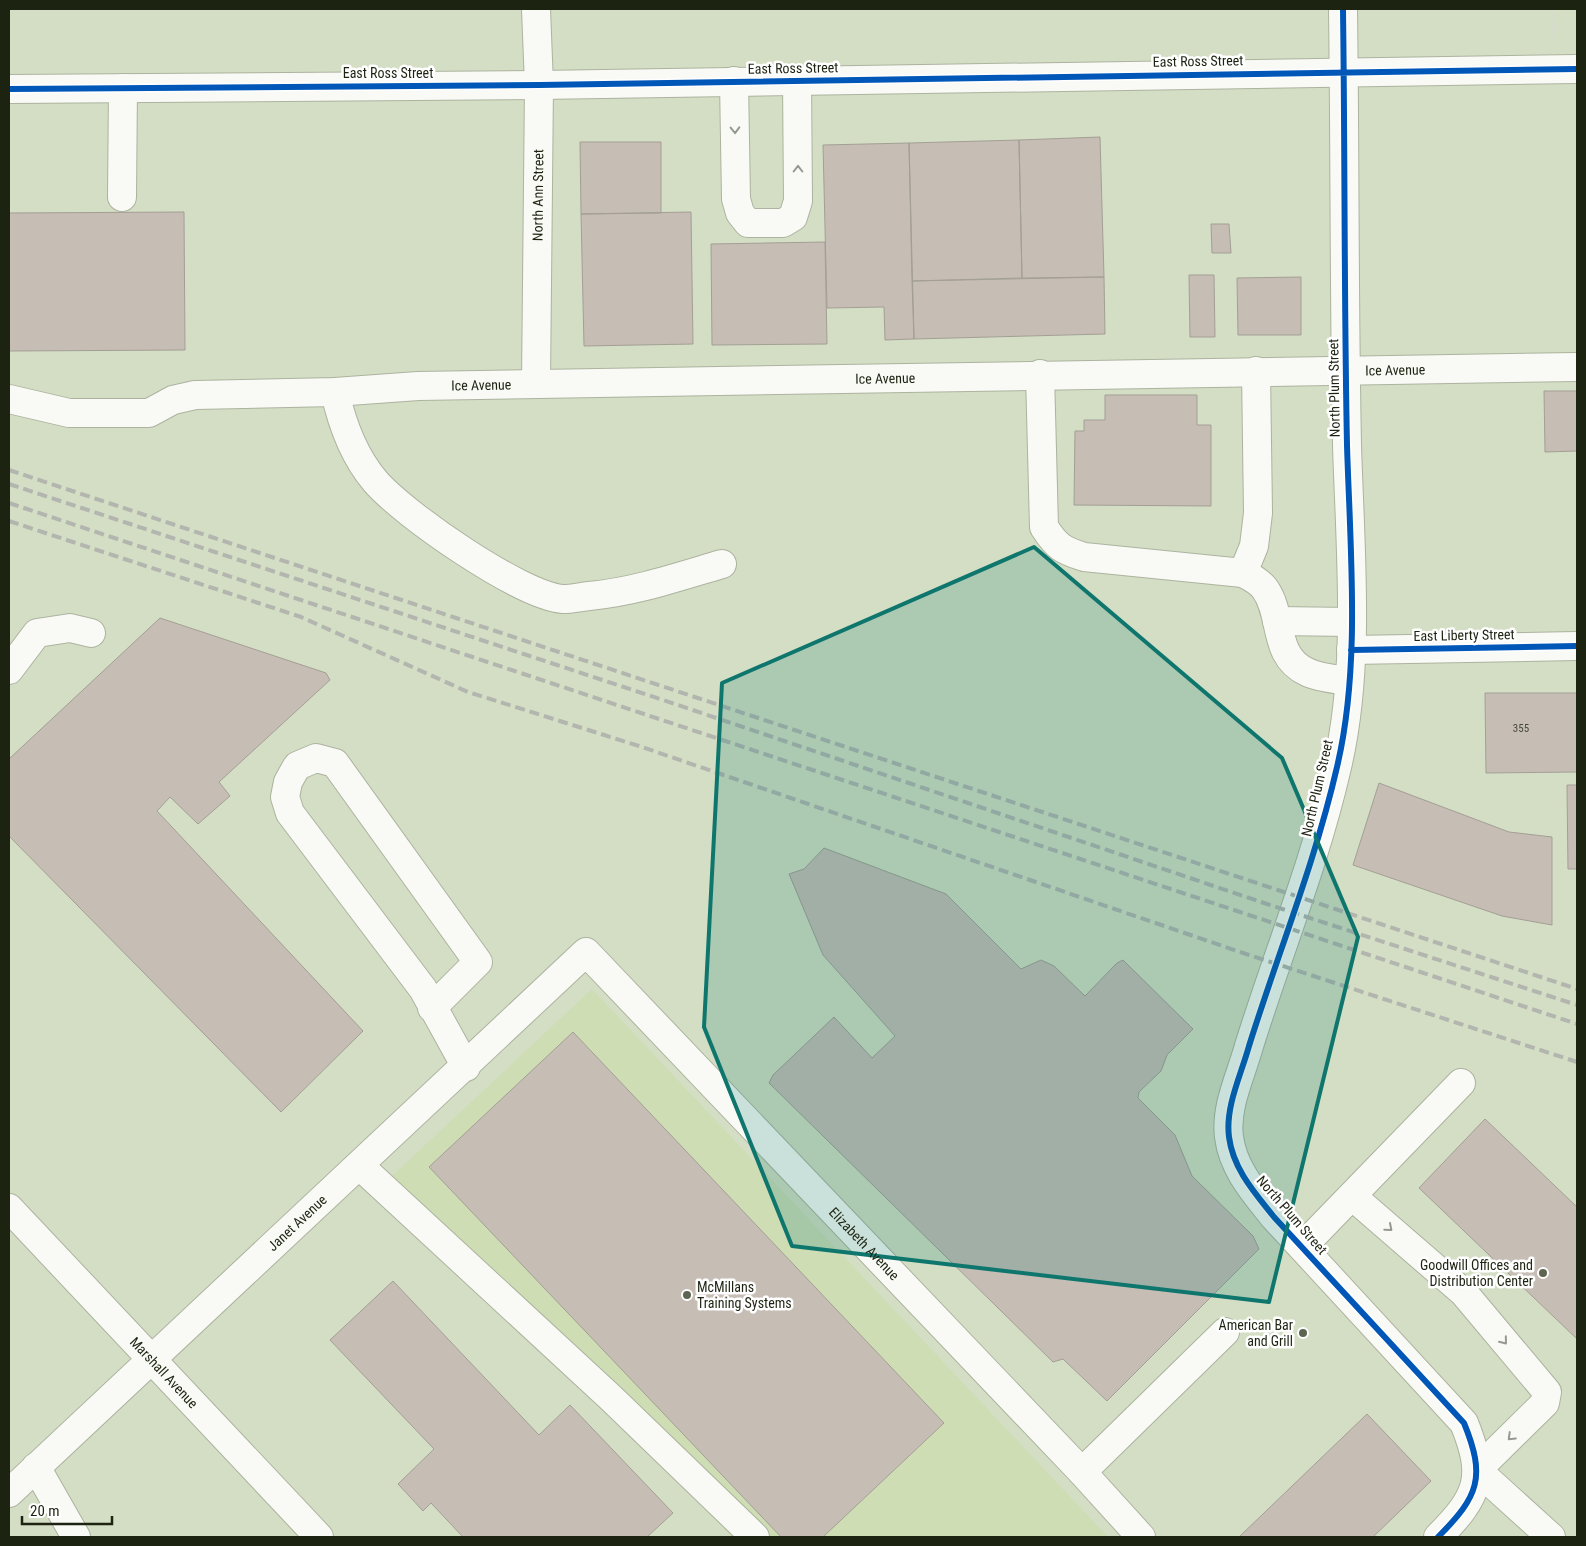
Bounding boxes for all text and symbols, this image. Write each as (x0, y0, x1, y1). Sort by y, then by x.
street label: East Ross Street (1153, 52, 1243, 70)
street label: East Ross Street (748, 59, 838, 77)
street label: East Ross Street (343, 65, 433, 81)
one-way arrow (729, 126, 740, 134)
street label: North Ann Street (529, 149, 546, 241)
one-way arrow (792, 165, 803, 173)
street label: North Plum Street (1325, 339, 1343, 437)
street label: Ice Avenue (1365, 361, 1426, 378)
street label: Ice Avenue (855, 370, 916, 387)
street label: Ice Avenue (451, 376, 512, 393)
street label: East Liberty Street (1413, 626, 1515, 644)
house number: 355 (1513, 722, 1529, 735)
street label: North Plum Street (1298, 738, 1336, 838)
street label: North Plum Street (1254, 1172, 1330, 1258)
street label: Janet Avenue (264, 1191, 330, 1254)
street label: Elizabeth Avenue (826, 1204, 903, 1284)
one-way arrow (1383, 1222, 1392, 1231)
place label: Goodwill Offices and Distribution Center (1420, 1257, 1533, 1289)
marker: Goodwill Offices and Distribution Center (1537, 1267, 1549, 1279)
place label: McMillans Training Systems (697, 1279, 792, 1311)
marker: McMillans Training Systems (681, 1289, 693, 1301)
place label: American Bar and Grill (1219, 1317, 1293, 1349)
marker: American Bar and Grill (1297, 1327, 1309, 1339)
street label: Marshall Avenue (127, 1334, 201, 1412)
one-way arrow (1498, 1335, 1507, 1344)
one-way arrow (1508, 1431, 1517, 1440)
scale bar (22, 1494, 112, 1526)
text: 20 m (30, 1502, 60, 1520)

